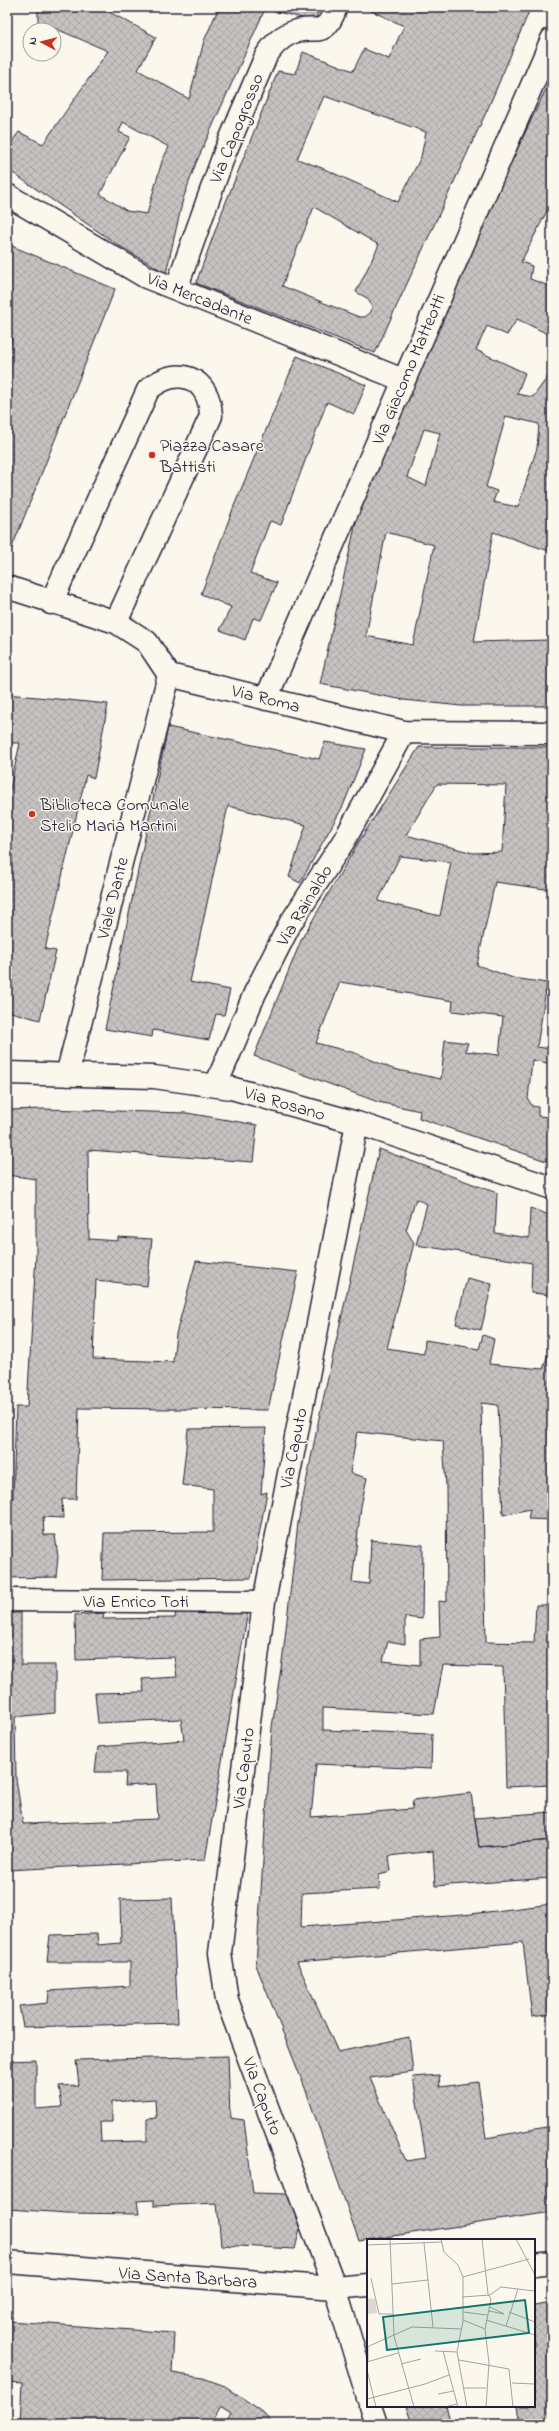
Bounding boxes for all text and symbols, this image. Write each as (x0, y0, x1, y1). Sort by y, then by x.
north arrow (22, 22, 62, 62)
text: N (25, 36, 41, 46)
street label: Via Capogrosso (204, 70, 273, 189)
street label: Via Mercadante (142, 266, 257, 333)
street label: Via Giacomo Matteotti (366, 290, 453, 450)
place label: Piazza Casare Battisti (159, 434, 265, 481)
marker: Piazza Casare Battisti (147, 450, 157, 460)
street label: Via Roma (228, 679, 303, 721)
place label: Biblioteca Comunale Stelio Maria Martini (39, 793, 190, 840)
marker: Biblioteca Comunale Stelio Maria Martini (27, 809, 37, 819)
street label: Viale Dante (91, 854, 137, 943)
street label: Via Rainaldo (271, 860, 340, 953)
street label: Via Rosano (240, 1081, 328, 1129)
street label: Via Caputo (274, 1406, 316, 1492)
street label: Via Enrico Toti (82, 1590, 189, 1616)
street label: Via Caputo (227, 1726, 263, 1811)
street label: Via Caputo (234, 2053, 288, 2140)
inset map (367, 2239, 535, 2407)
street label: Via Santa Barbara (117, 2261, 258, 2297)

